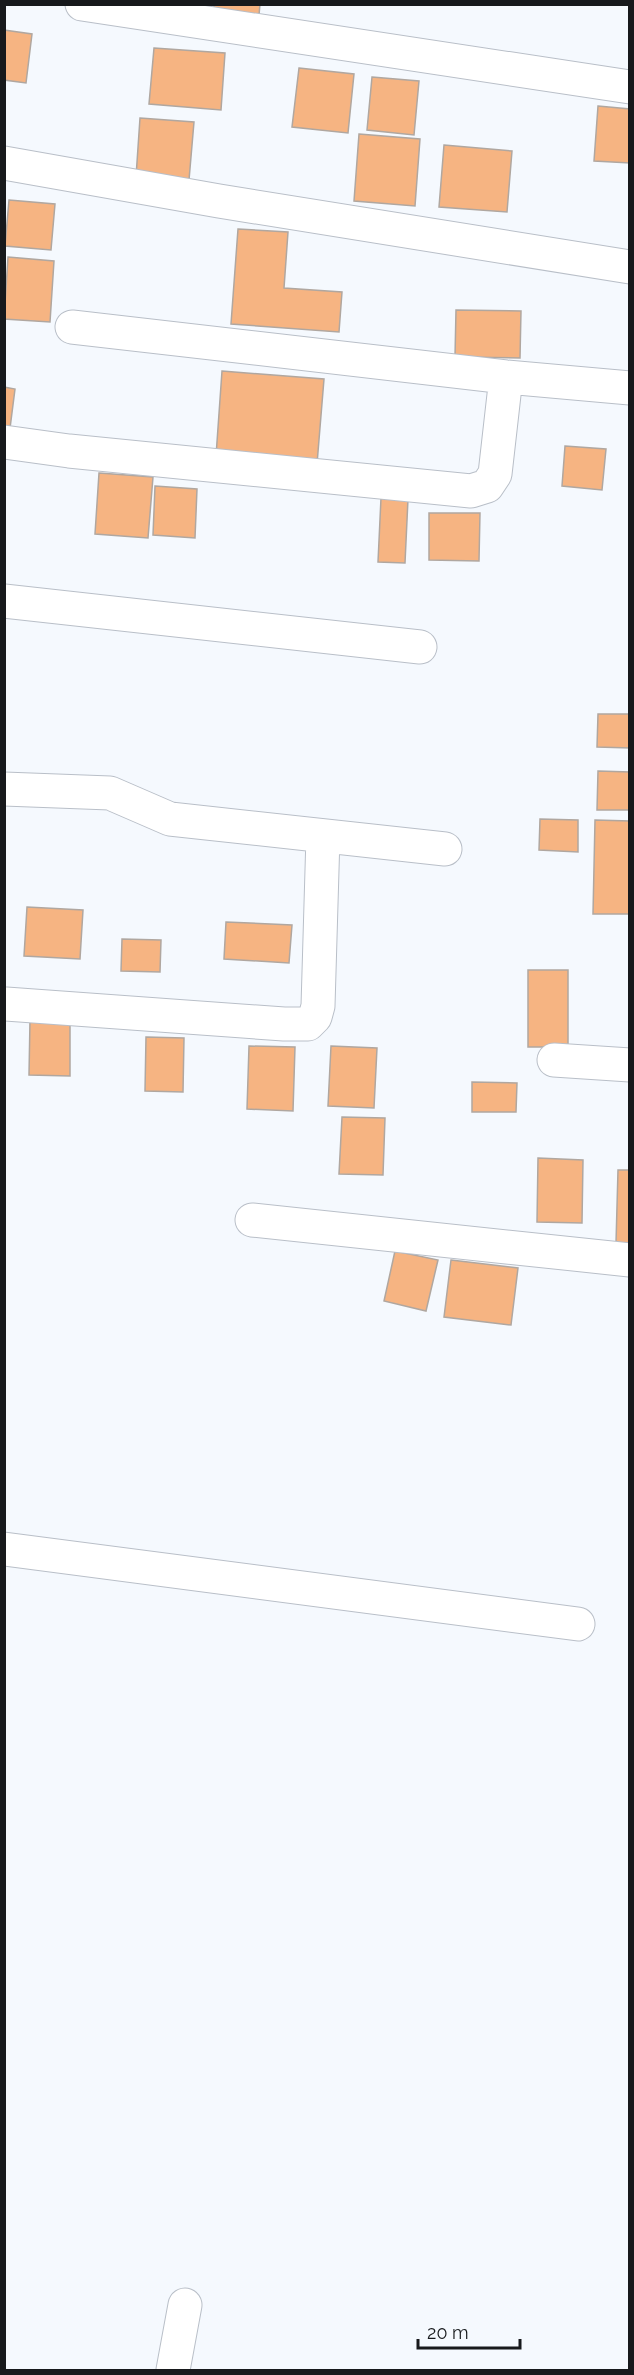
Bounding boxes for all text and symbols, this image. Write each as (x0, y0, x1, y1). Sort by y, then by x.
scale bar (418, 2312, 520, 2350)
text: 20 m (427, 2322, 469, 2343)

